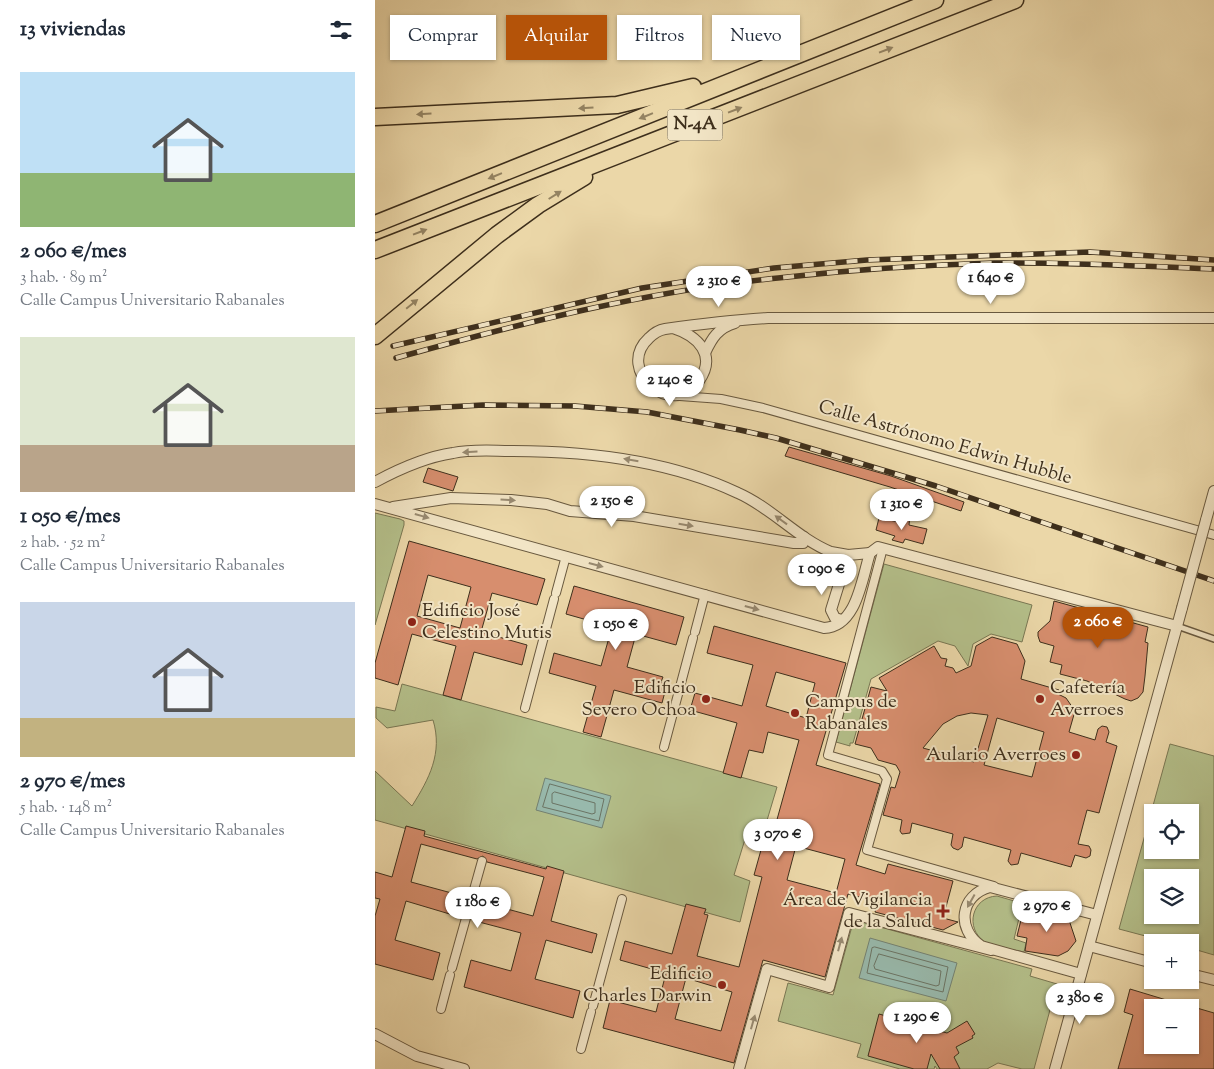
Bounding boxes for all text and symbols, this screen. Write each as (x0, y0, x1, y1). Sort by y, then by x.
text: 13 viviendas (20, 15, 126, 45)
chip: Comprar (390, 15, 496, 60)
chip: Alquilar (506, 15, 607, 60)
chip: Filtros (617, 15, 702, 60)
chip: Nuevo (712, 15, 800, 60)
icon: filters (327, 16, 355, 44)
one-way arrow (879, 46, 893, 54)
one-way arrow (578, 104, 594, 112)
icon: home (143, 105, 233, 195)
one-way arrow (728, 105, 742, 113)
road number: N-4A (667, 110, 723, 140)
one-way arrow (415, 111, 431, 119)
one-way arrow (638, 112, 653, 120)
one-way arrow (487, 172, 502, 180)
one-way arrow (548, 190, 561, 199)
one-way arrow (413, 228, 428, 235)
text: 2 060 €/mes (20, 237, 126, 267)
pin: 1 640 € (945, 262, 1037, 305)
pin: 2 310 € (673, 266, 765, 308)
text: 3 hab. · 89 m² (20, 267, 108, 290)
text: 1 640 € (968, 267, 1014, 290)
text: 2 310 € (697, 270, 741, 293)
text: Calle Campus Universitario Rabanales (20, 290, 285, 313)
one-way arrow (405, 298, 418, 309)
pin: 2 140 € (624, 364, 716, 407)
text: 2 140 € (647, 369, 693, 392)
icon: home (143, 370, 233, 460)
street label: Calle Astrónomo Edwin Hubble (815, 394, 1075, 492)
one-way arrow (461, 448, 477, 456)
one-way arrow (623, 456, 639, 464)
pin: 2 150 € (566, 486, 658, 528)
pin: 1 310 € (856, 488, 948, 531)
text: 2 150 € (590, 490, 634, 513)
text: 1 310 € (881, 493, 923, 516)
one-way arrow (500, 496, 516, 504)
text: 1 050 €/mes (20, 502, 120, 532)
one-way arrow (415, 512, 430, 520)
one-way arrow (775, 515, 788, 526)
one-way arrow (678, 522, 694, 530)
text: 2 hab. · 52 m² (20, 532, 106, 555)
pin: 1 090 € (776, 554, 868, 596)
text: Calle Campus Universitario Rabanales (20, 555, 285, 578)
text: 1 090 € (799, 558, 845, 581)
one-way arrow (588, 561, 603, 569)
place label: Edificio José Celestino Mutis (422, 598, 552, 647)
one-way arrow (745, 604, 760, 612)
pin: 2 060 € (1052, 606, 1144, 649)
pin: 1 050 € (570, 608, 662, 651)
text: 2 060 € (1073, 611, 1123, 634)
text: 1 050 € (594, 613, 638, 636)
marker: Edificio José Celestino Mutis (406, 616, 418, 628)
icon: home (143, 635, 233, 725)
place label: Edificio Severo Ochoa (581, 675, 696, 724)
place label: Cafetería Averroes (1050, 675, 1126, 724)
place label: Campus de Rabanales (805, 689, 897, 738)
marker: Edificio Severo Ochoa (700, 693, 712, 705)
marker: Cafetería Averroes (1034, 693, 1046, 705)
marker: Campus de Rabanales (789, 707, 801, 719)
place label: Aulario Averroes (926, 742, 1066, 769)
marker: Aulario Averroes (1070, 749, 1082, 761)
text: 2 970 €/mes (20, 767, 125, 797)
text: 5 hab. · 148 m² (20, 797, 112, 820)
map controls (1144, 804, 1199, 1054)
button: locate (1144, 804, 1199, 859)
pin: 3 070 € (732, 818, 824, 861)
text: Calle Campus Universitario Rabanales (20, 820, 285, 843)
text: 3 070 € (754, 823, 802, 846)
button: layers (1144, 869, 1199, 924)
pin: 1 180 € (432, 886, 524, 929)
place label: Área de Vigilancia de la Salud (783, 887, 932, 936)
pin: 2 970 € (1001, 890, 1093, 933)
text: 1 180 € (456, 891, 500, 914)
one-way arrow (967, 893, 975, 908)
text: 2 970 € (1023, 895, 1071, 918)
marker: Área de Vigilancia de la Salud (936, 904, 950, 918)
button: + (1144, 934, 1199, 989)
one-way arrow (837, 937, 845, 952)
place label: Edificio Charles Darwin (583, 961, 712, 1010)
marker: Edificio Charles Darwin (716, 979, 728, 991)
pin: 2 380 € (1034, 982, 1126, 1025)
text: 2 380 € (1056, 987, 1104, 1010)
button: − (1144, 999, 1199, 1054)
pin: 1 290 € (871, 1002, 963, 1044)
text: 1 290 € (894, 1006, 940, 1029)
one-way arrow (749, 1014, 757, 1029)

